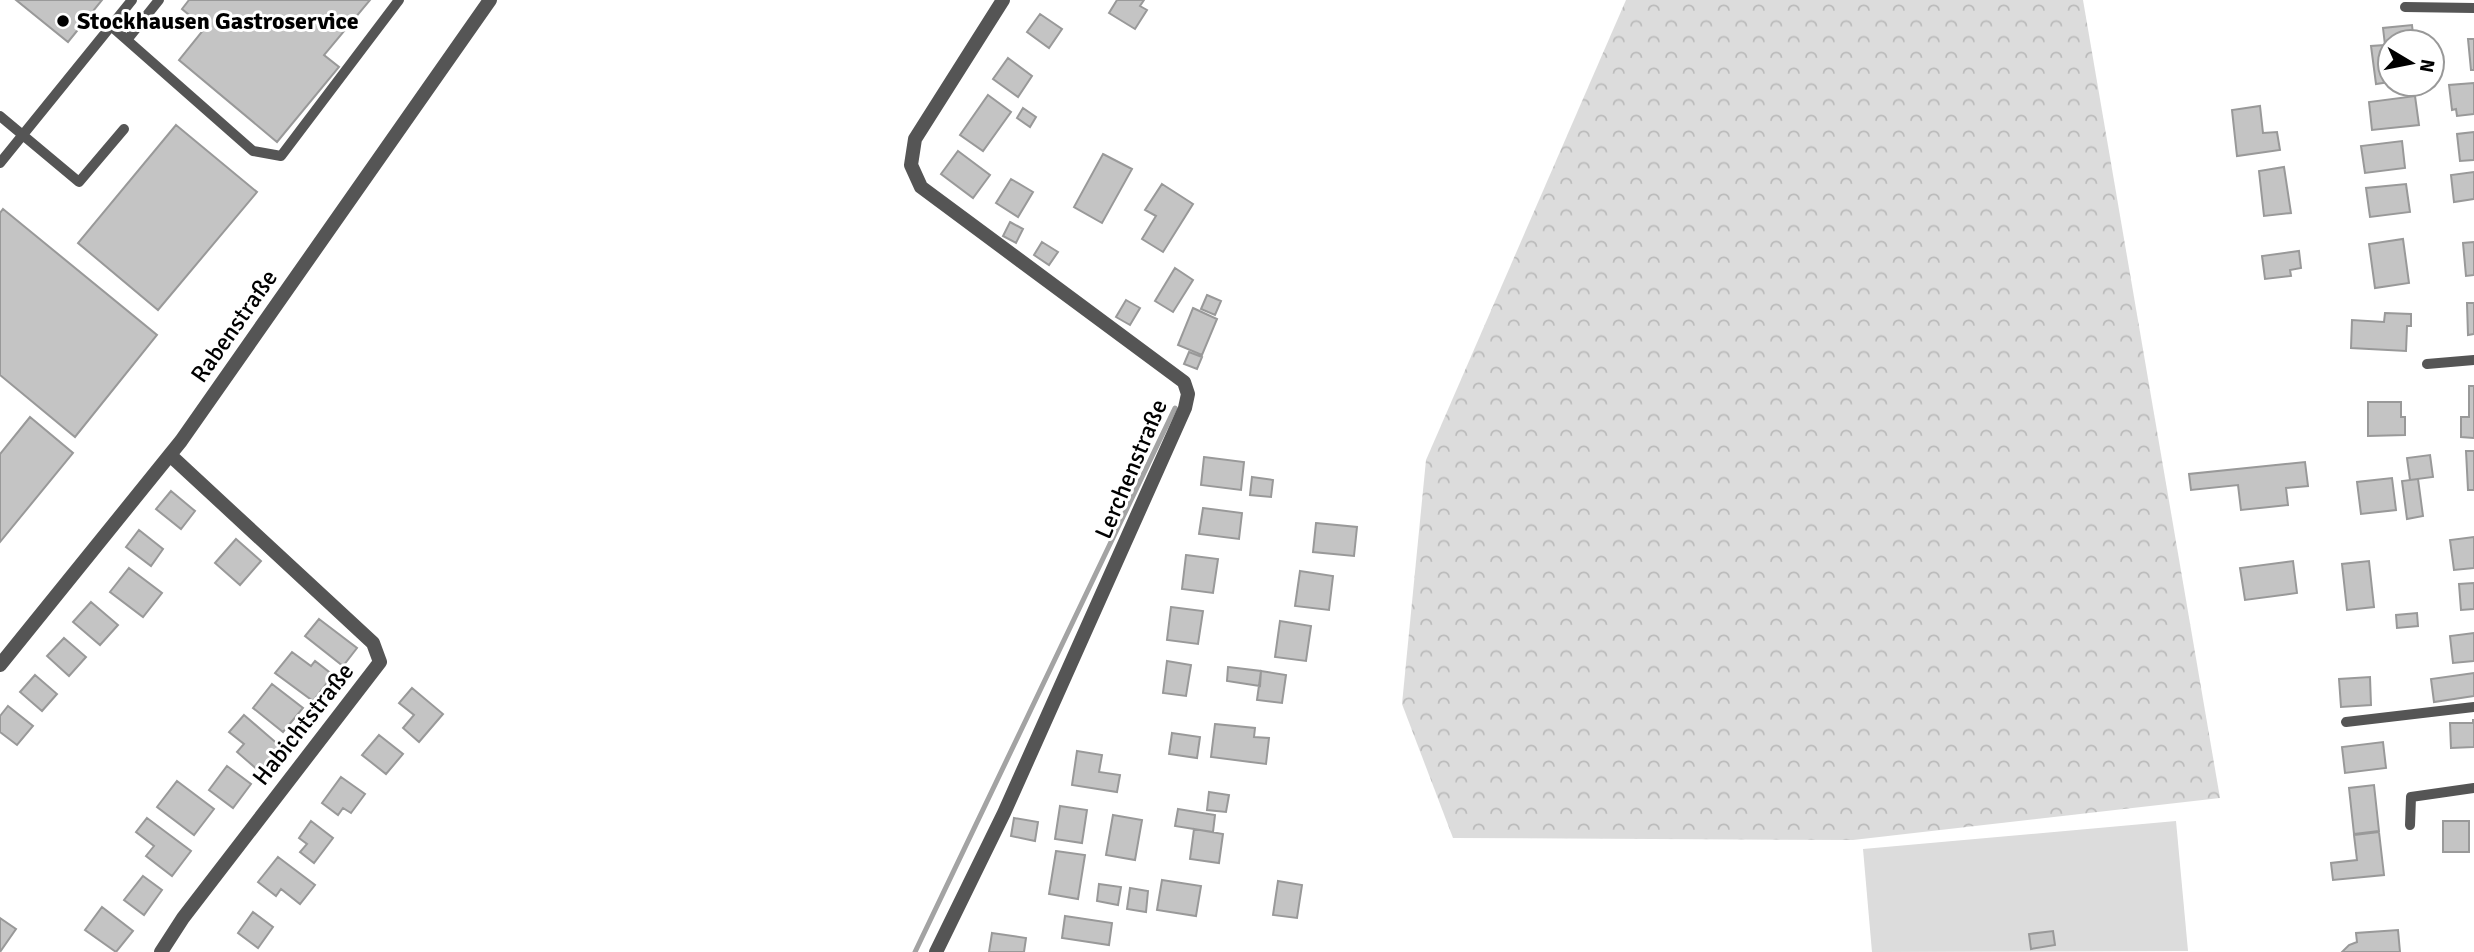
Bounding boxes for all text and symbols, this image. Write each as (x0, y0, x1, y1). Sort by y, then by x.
place label: Stockhausen Gastroservice (77, 6, 359, 36)
marker: Stockhausen Gastroservice (55, 13, 71, 29)
north arrow (2376, 28, 2446, 98)
text: N (2414, 57, 2440, 74)
street label: Rabenstraße (184, 264, 284, 388)
street label: Lerchenstraße (1088, 395, 1174, 543)
street label: Habichtstraße (246, 657, 360, 791)

